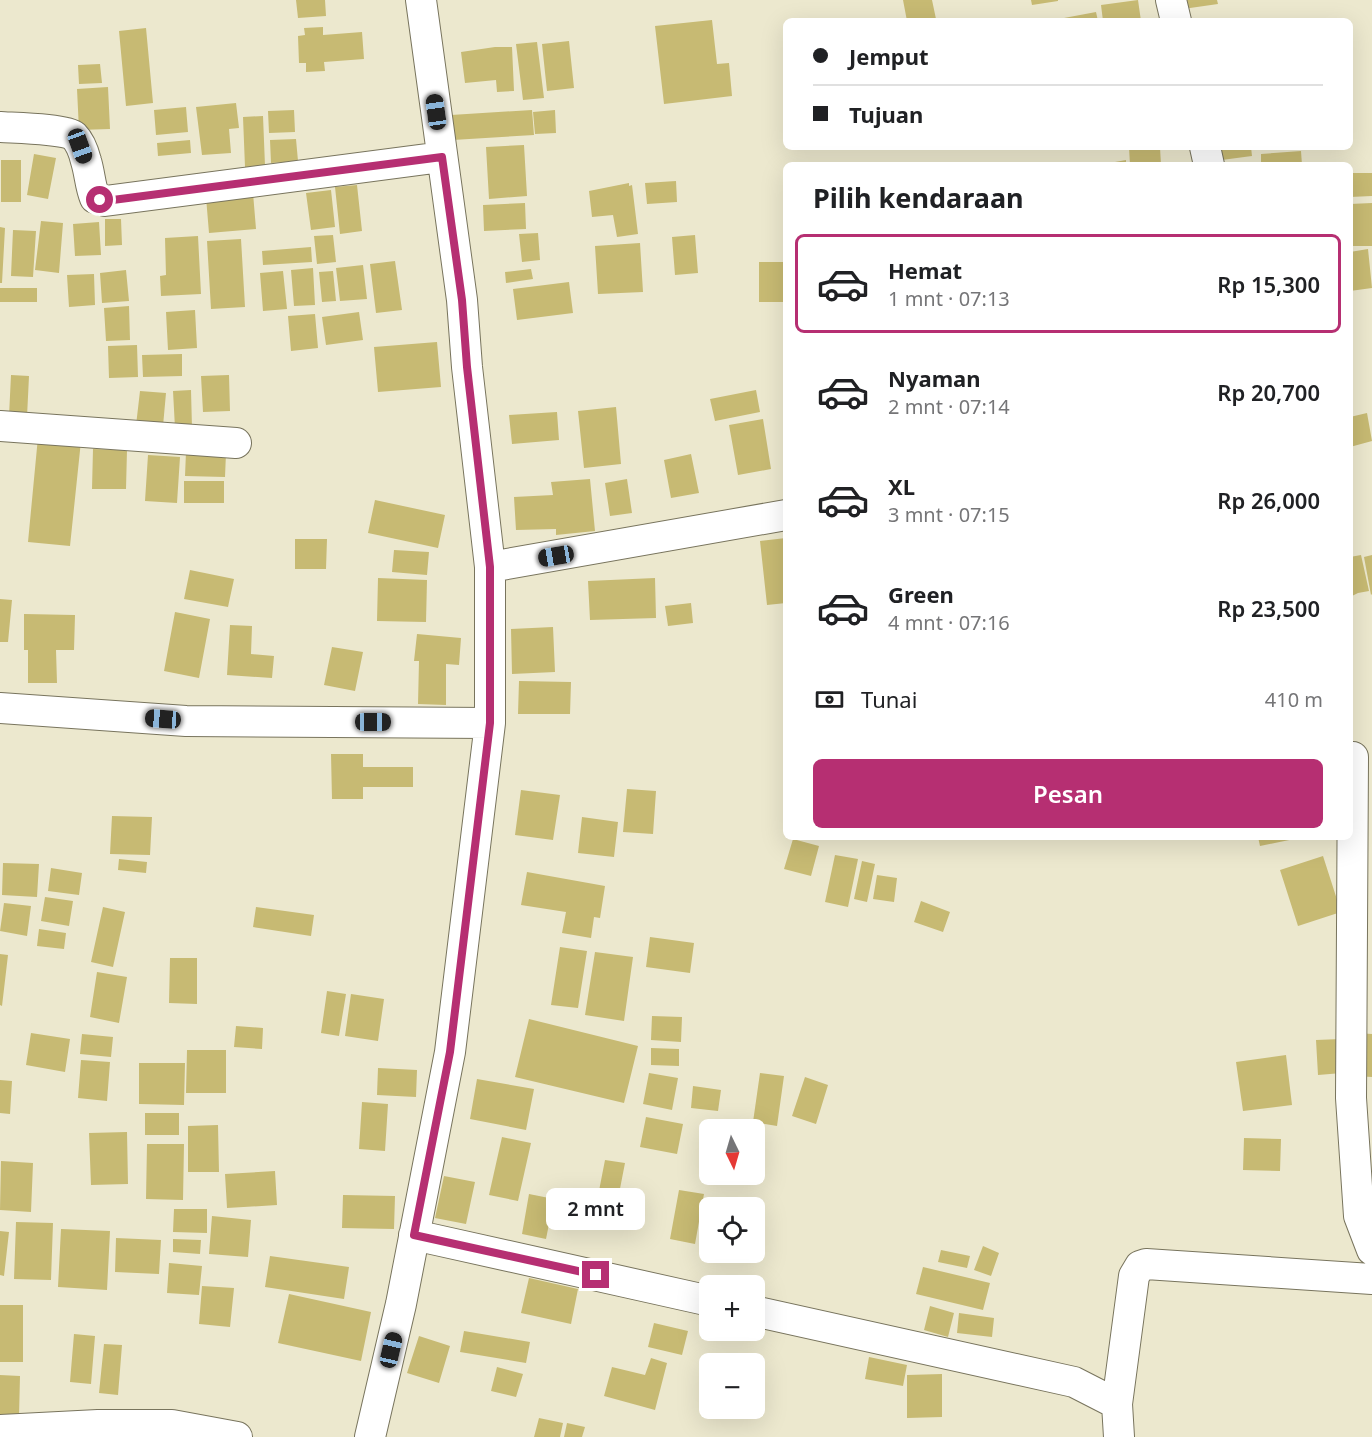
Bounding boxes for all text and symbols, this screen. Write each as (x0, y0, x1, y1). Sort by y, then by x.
text: Jemput (849, 41, 929, 71)
car (425, 93, 447, 131)
text: Tujuan (849, 99, 923, 129)
car (65, 126, 95, 166)
text: Pilih kendaraan (813, 179, 1024, 216)
route start (86, 186, 113, 213)
text: Hemat (888, 255, 962, 285)
icon: car (816, 257, 870, 311)
text: Rp 15,300 (1217, 269, 1320, 299)
text: 1 mnt · 07:13 (888, 285, 1010, 312)
text: Nyaman (888, 363, 981, 393)
icon: car (816, 365, 870, 419)
text: Rp 20,700 (1217, 377, 1320, 407)
text: 2 mnt · 07:14 (888, 393, 1010, 420)
text: XL (888, 471, 915, 501)
icon: car (816, 473, 870, 527)
text: Rp 26,000 (1217, 485, 1320, 515)
text: 3 mnt · 07:15 (888, 501, 1010, 528)
car (537, 544, 575, 568)
text: Green (888, 579, 954, 609)
icon: car (816, 581, 870, 635)
text: Rp 23,500 (1217, 593, 1320, 623)
text: 4 mnt · 07:16 (888, 609, 1010, 636)
icon: cash (813, 683, 846, 716)
text: Tunai (861, 684, 917, 714)
text: 410 m (1265, 686, 1323, 713)
car (144, 709, 182, 729)
car (355, 713, 391, 731)
button: Pesan (813, 759, 1323, 828)
north arrow (699, 1119, 765, 1185)
map controls (699, 1119, 765, 1419)
callout: 2 mnt (546, 1188, 646, 1230)
text: 2 mnt (567, 1195, 624, 1222)
button: locate (699, 1197, 765, 1263)
route end (582, 1261, 609, 1288)
button: + (699, 1275, 765, 1341)
car (378, 1330, 404, 1370)
button: − (699, 1353, 765, 1419)

